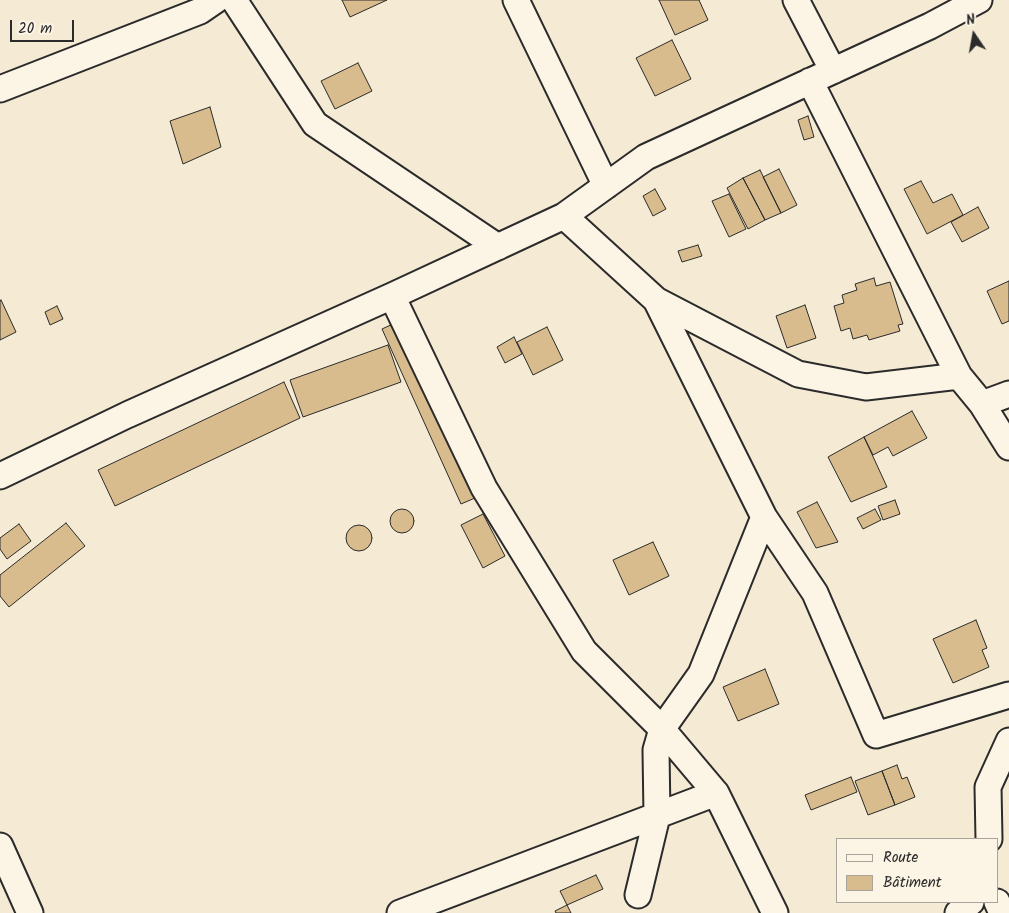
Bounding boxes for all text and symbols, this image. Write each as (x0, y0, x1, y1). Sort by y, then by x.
text: N (964, 9, 977, 32)
scale bar (12, 10, 76, 42)
north arrow (949, 10, 999, 60)
text: 20 m (18, 17, 52, 41)
legend (836, 838, 999, 903)
text: Route (883, 846, 918, 870)
text: Bâtiment (883, 871, 942, 895)

